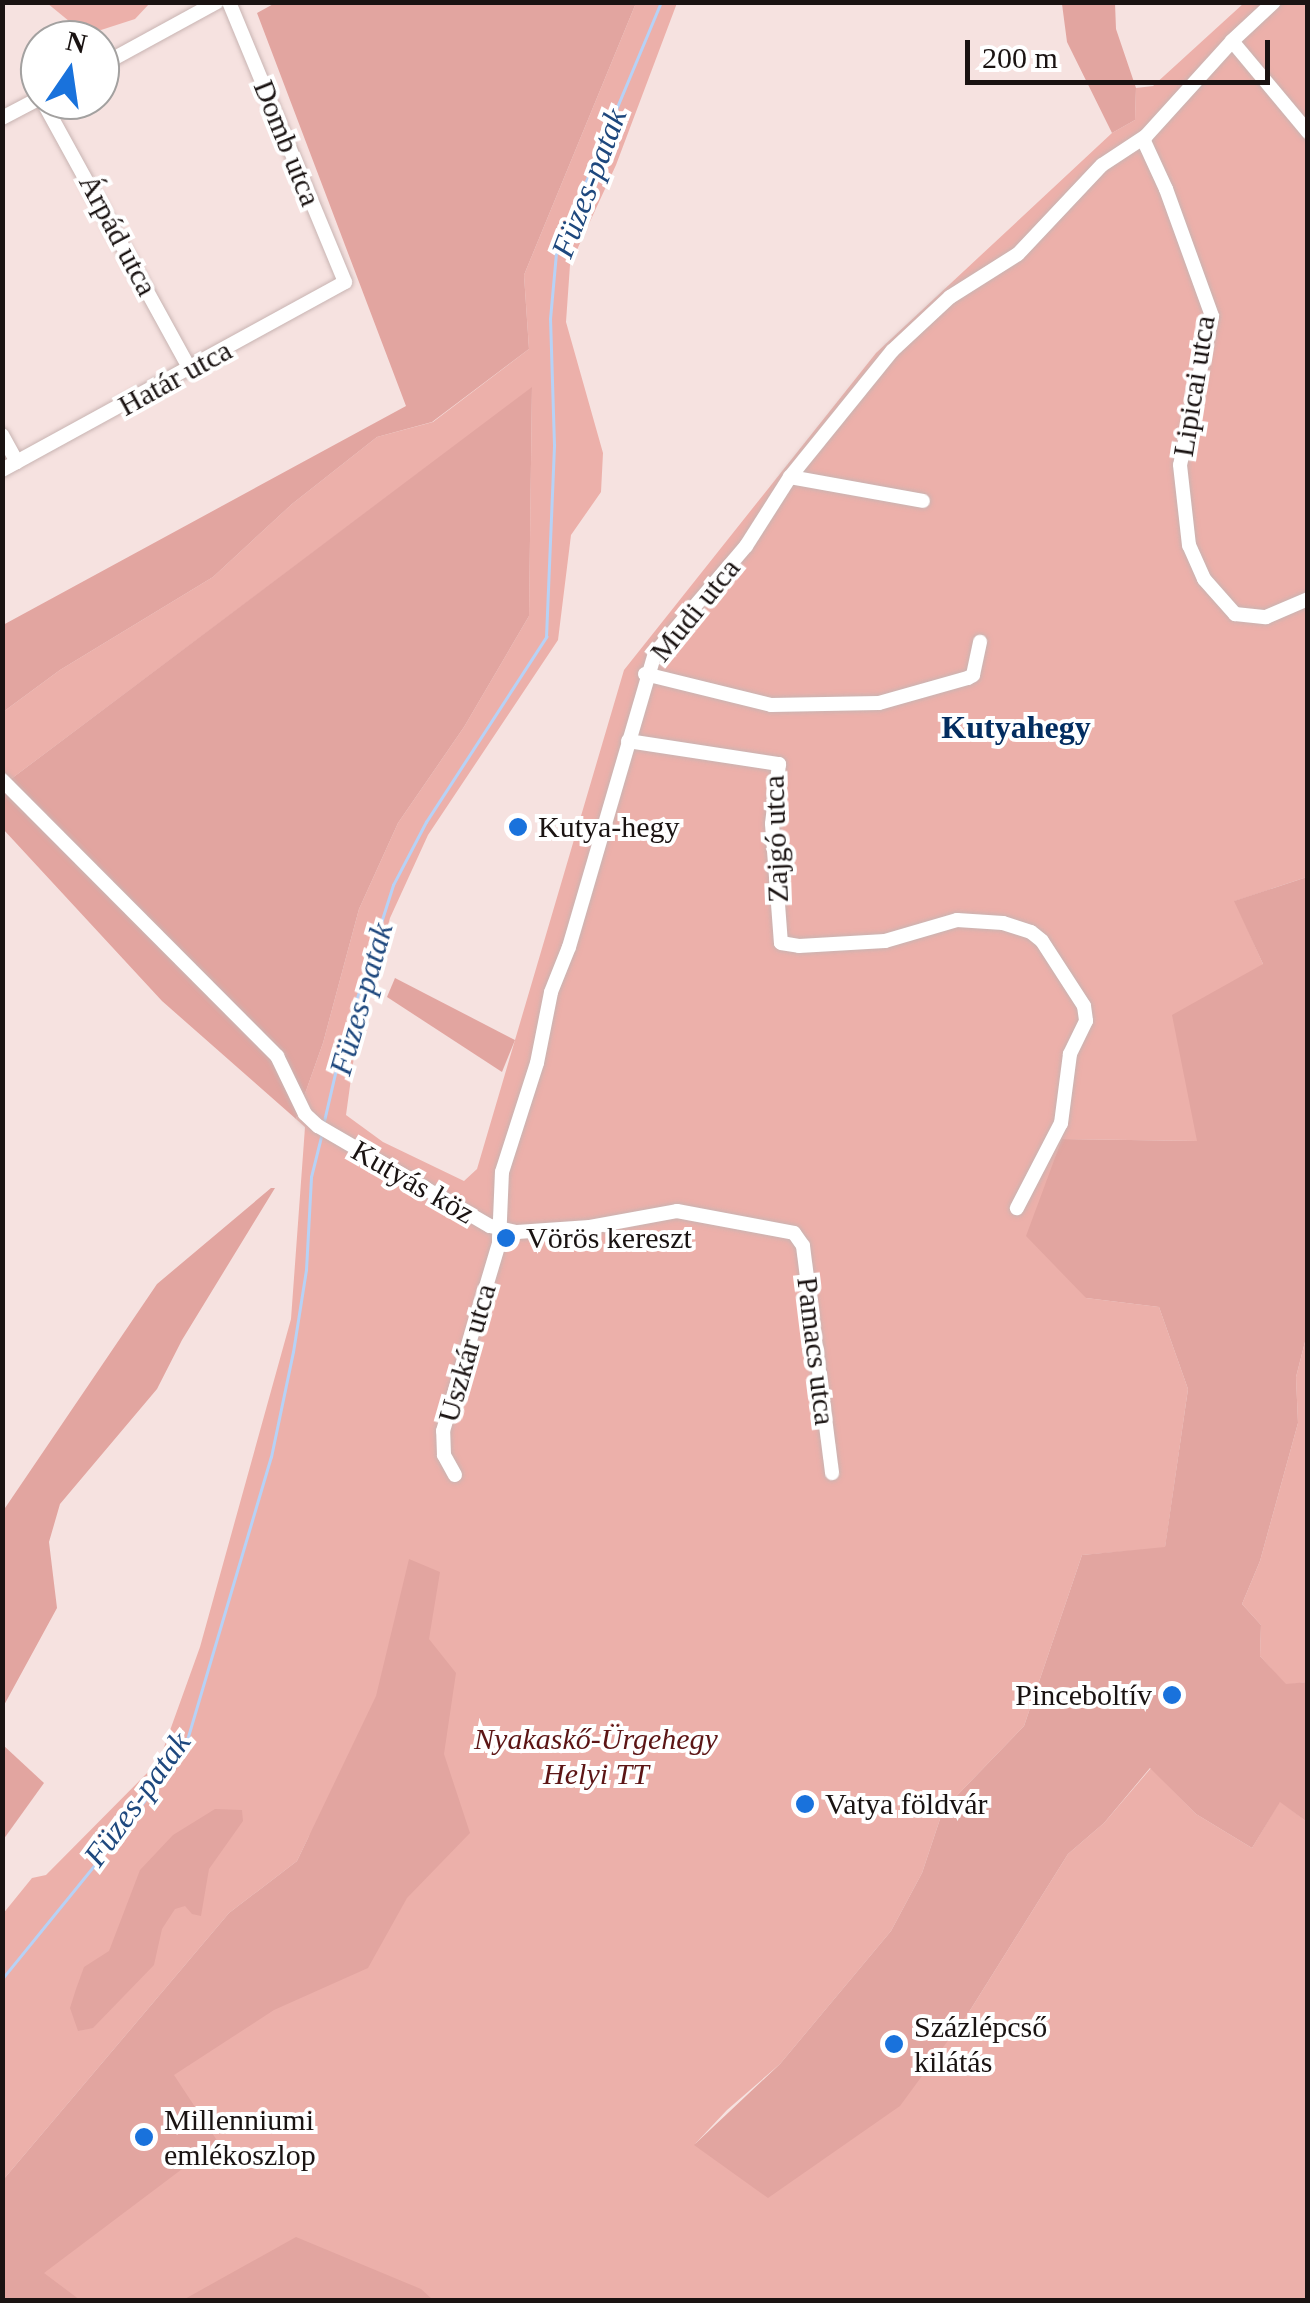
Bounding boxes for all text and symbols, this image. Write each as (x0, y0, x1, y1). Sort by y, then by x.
north arrow (20, 20, 120, 120)
scale bar (970, 20, 1275, 82)
text: N (63, 25, 90, 60)
text: 200 m (982, 41, 1058, 74)
street label: Domb utca (245, 75, 329, 211)
water label: Füzes-patak (543, 103, 635, 263)
street label: Árpád utca (71, 168, 165, 302)
street label: Lipicai utca (1165, 313, 1223, 459)
street label: Határ utca (112, 332, 238, 424)
street label: Mudi utca (642, 551, 748, 669)
district label: Kutyahegy (941, 708, 1091, 746)
street label: Zajgó utca (756, 775, 796, 903)
place label: Kutya-hegy (538, 809, 680, 845)
marker: Kutya-hegy (507, 816, 529, 838)
water label: Füzes-patak (321, 919, 401, 1079)
street label: Kutyás köz (345, 1132, 481, 1232)
place label: Vörös kereszt (526, 1220, 692, 1256)
marker: Vörös kereszt (495, 1227, 517, 1249)
street label: Pamacs utca (789, 1275, 843, 1427)
street label: Uszkár utca (430, 1280, 504, 1426)
place label: Pinceboltív (1015, 1677, 1152, 1713)
marker: Pinceboltív (1161, 1684, 1183, 1706)
park label: Nyakaskő-Ürgehegy Helyi TT (474, 1721, 718, 1792)
water label: Füzes-patak (76, 1724, 198, 1874)
place label: Vatya földvár (825, 1786, 987, 1822)
marker: Vatya földvár (794, 1793, 816, 1815)
place label: Százlépcső kilátás (914, 2009, 1047, 2080)
marker: Százlépcső kilátás (883, 2033, 905, 2055)
place label: Millenniumi emlékoszlop (164, 2102, 316, 2172)
marker: Millenniumi emlékoszlop (133, 2126, 155, 2148)

